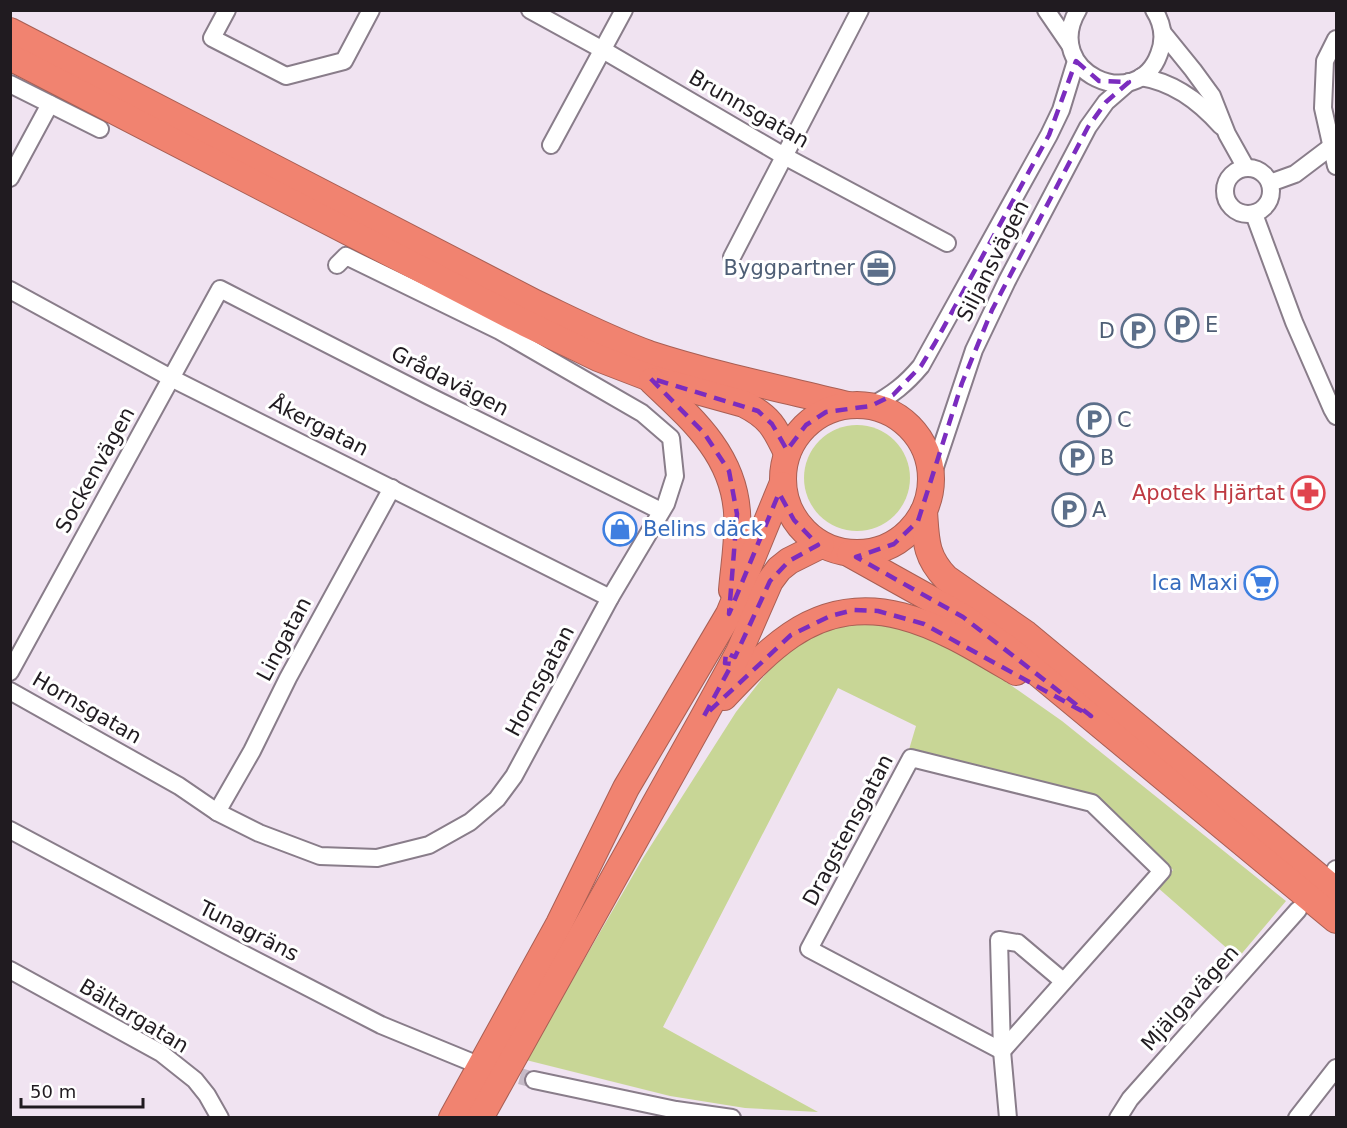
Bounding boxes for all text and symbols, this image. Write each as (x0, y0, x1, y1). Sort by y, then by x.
street label: Brunnsgatan (685, 65, 813, 153)
street label: Siljansvägen (952, 196, 1034, 326)
office icon: Byggpartner (860, 250, 896, 286)
place label: Byggpartner (724, 256, 855, 280)
parking icon: E (1164, 307, 1200, 343)
parking icon: D (1120, 313, 1156, 349)
place label: E (1205, 313, 1218, 337)
place label: D (1099, 319, 1115, 343)
street label: Grådavägen (387, 340, 513, 421)
street label: Åkergatan (266, 389, 373, 461)
parking icon: C (1076, 402, 1112, 438)
street label: Sockenvägen (51, 403, 139, 537)
place label: C (1117, 408, 1132, 432)
parking icon: B (1059, 440, 1095, 476)
place label: B (1100, 446, 1114, 470)
pharmacy icon: Apotek Hjärtat (1290, 475, 1326, 511)
place label: Apotek Hjärtat (1132, 481, 1285, 505)
parking icon: A (1051, 492, 1087, 528)
place label: A (1092, 498, 1107, 522)
shop icon: Belins däck (602, 511, 638, 547)
place label: Belins däck (643, 517, 764, 541)
supermarket icon: Ica Maxi (1243, 565, 1279, 601)
place label: Ica Maxi (1151, 571, 1238, 595)
street label: Lingatan (252, 593, 316, 685)
street label: Hornsgatan (501, 622, 579, 740)
street label: Hornsgatan (28, 667, 146, 749)
street label: Dragstensgatan (798, 750, 898, 910)
street label: Tunagräns (194, 895, 303, 966)
street label: Mjälgavägen (1136, 940, 1244, 1056)
street label: Bältargatan (75, 974, 193, 1058)
scale bar (21, 1071, 142, 1109)
text: 50 m (30, 1081, 76, 1102)

